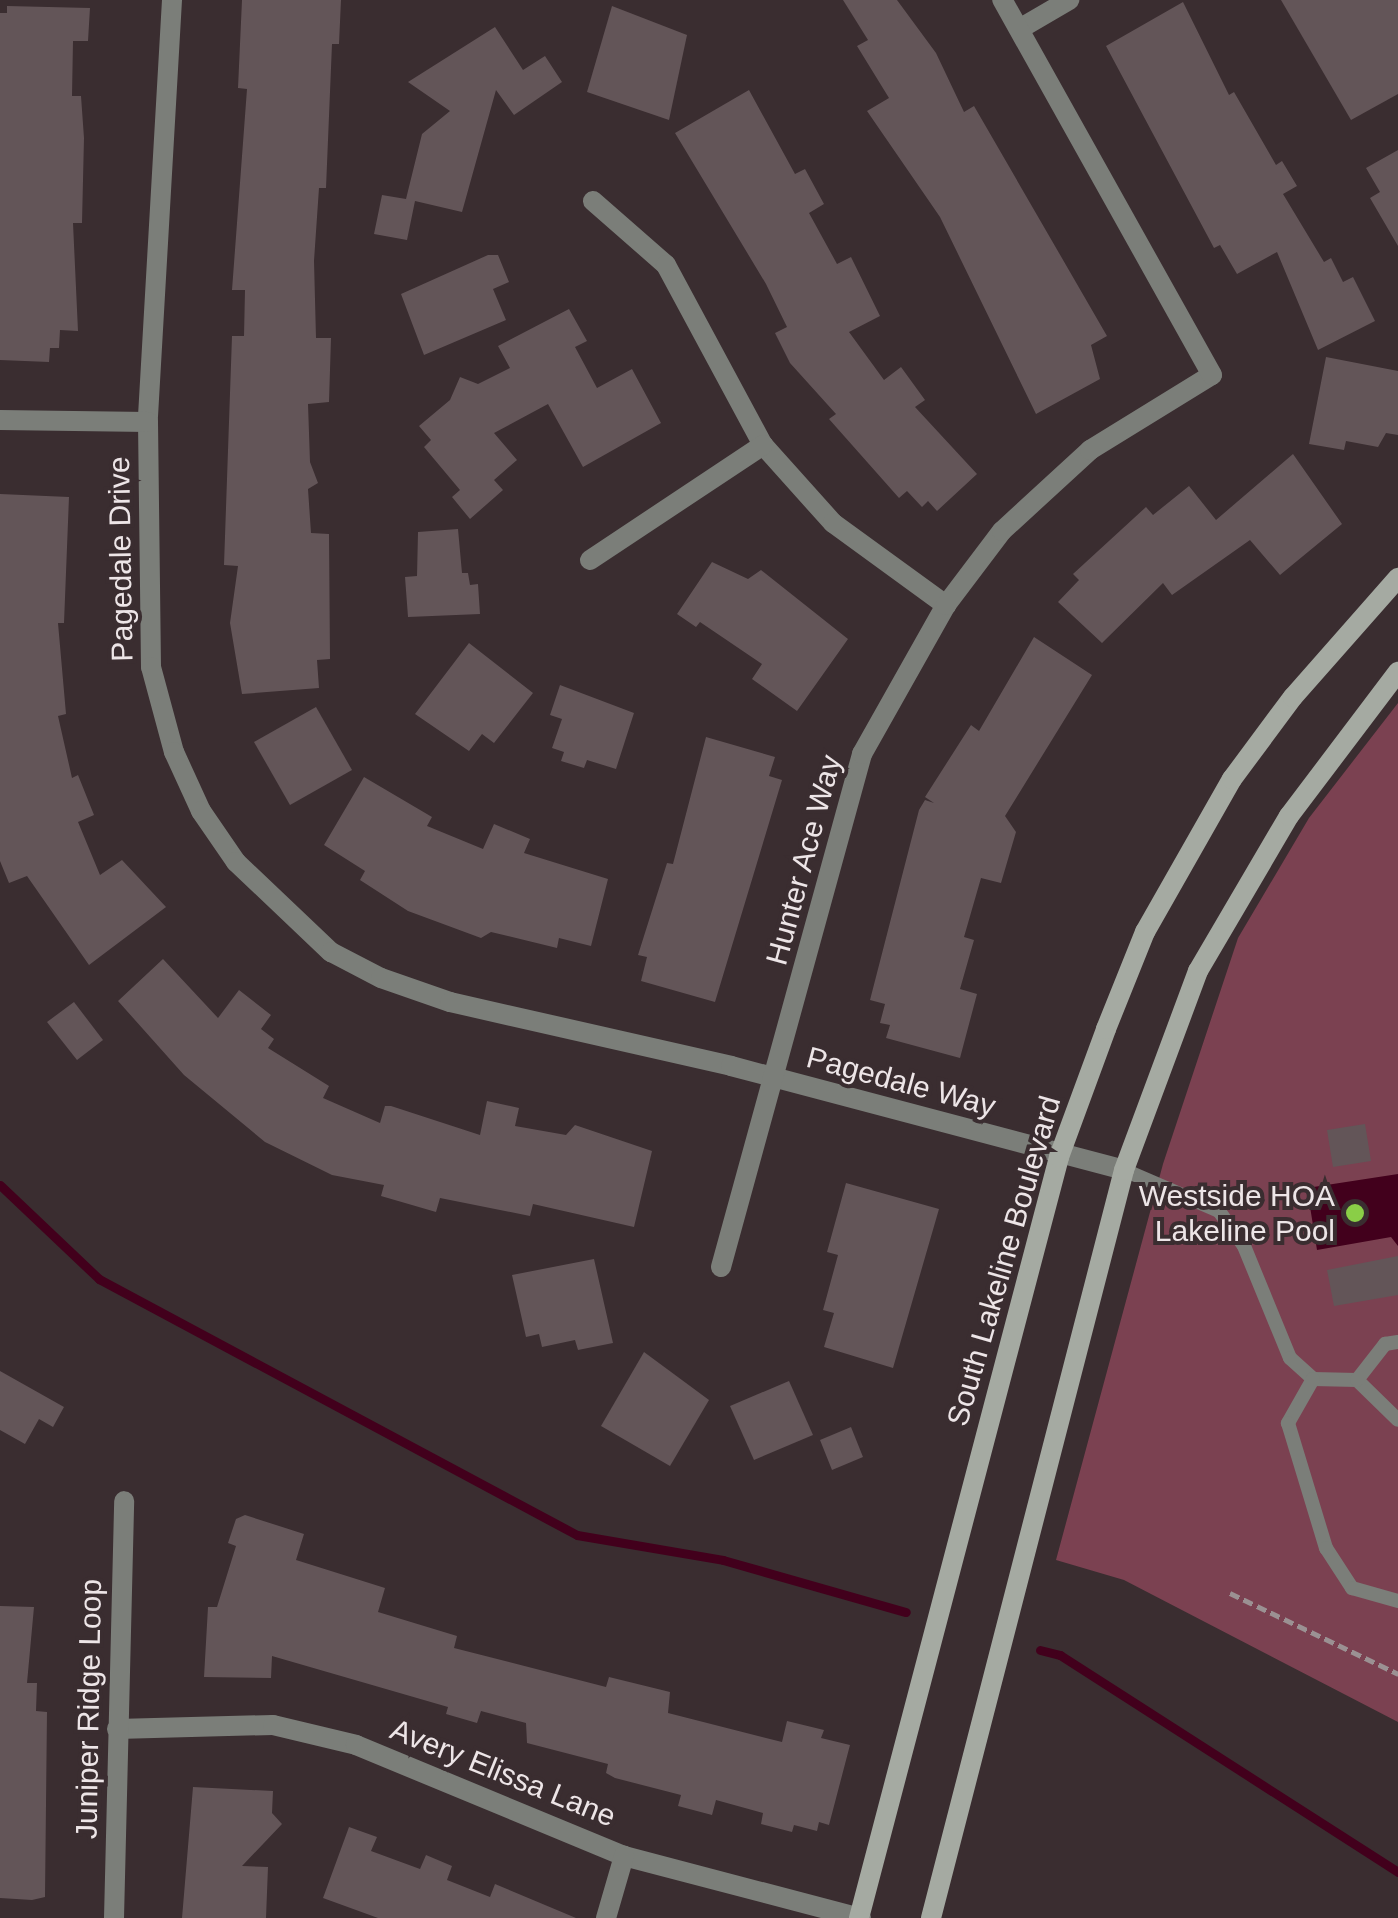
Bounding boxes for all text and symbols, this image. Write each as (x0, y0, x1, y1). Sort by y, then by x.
street label: Pagedale Drive (101, 456, 141, 662)
street label: Hunter Ace Way (758, 750, 850, 970)
street label: Pagedale Way (803, 1040, 999, 1124)
street label: South Lakeline Boulevard (940, 1092, 1068, 1430)
place label: Westside HOA Lakeline Pool (1139, 1178, 1335, 1248)
marker: Westside HOA Lakeline Pool (1344, 1202, 1366, 1224)
street label: Juniper Ridge Loop (69, 1579, 109, 1839)
street label: Avery Elissa Lane (385, 1711, 621, 1835)

